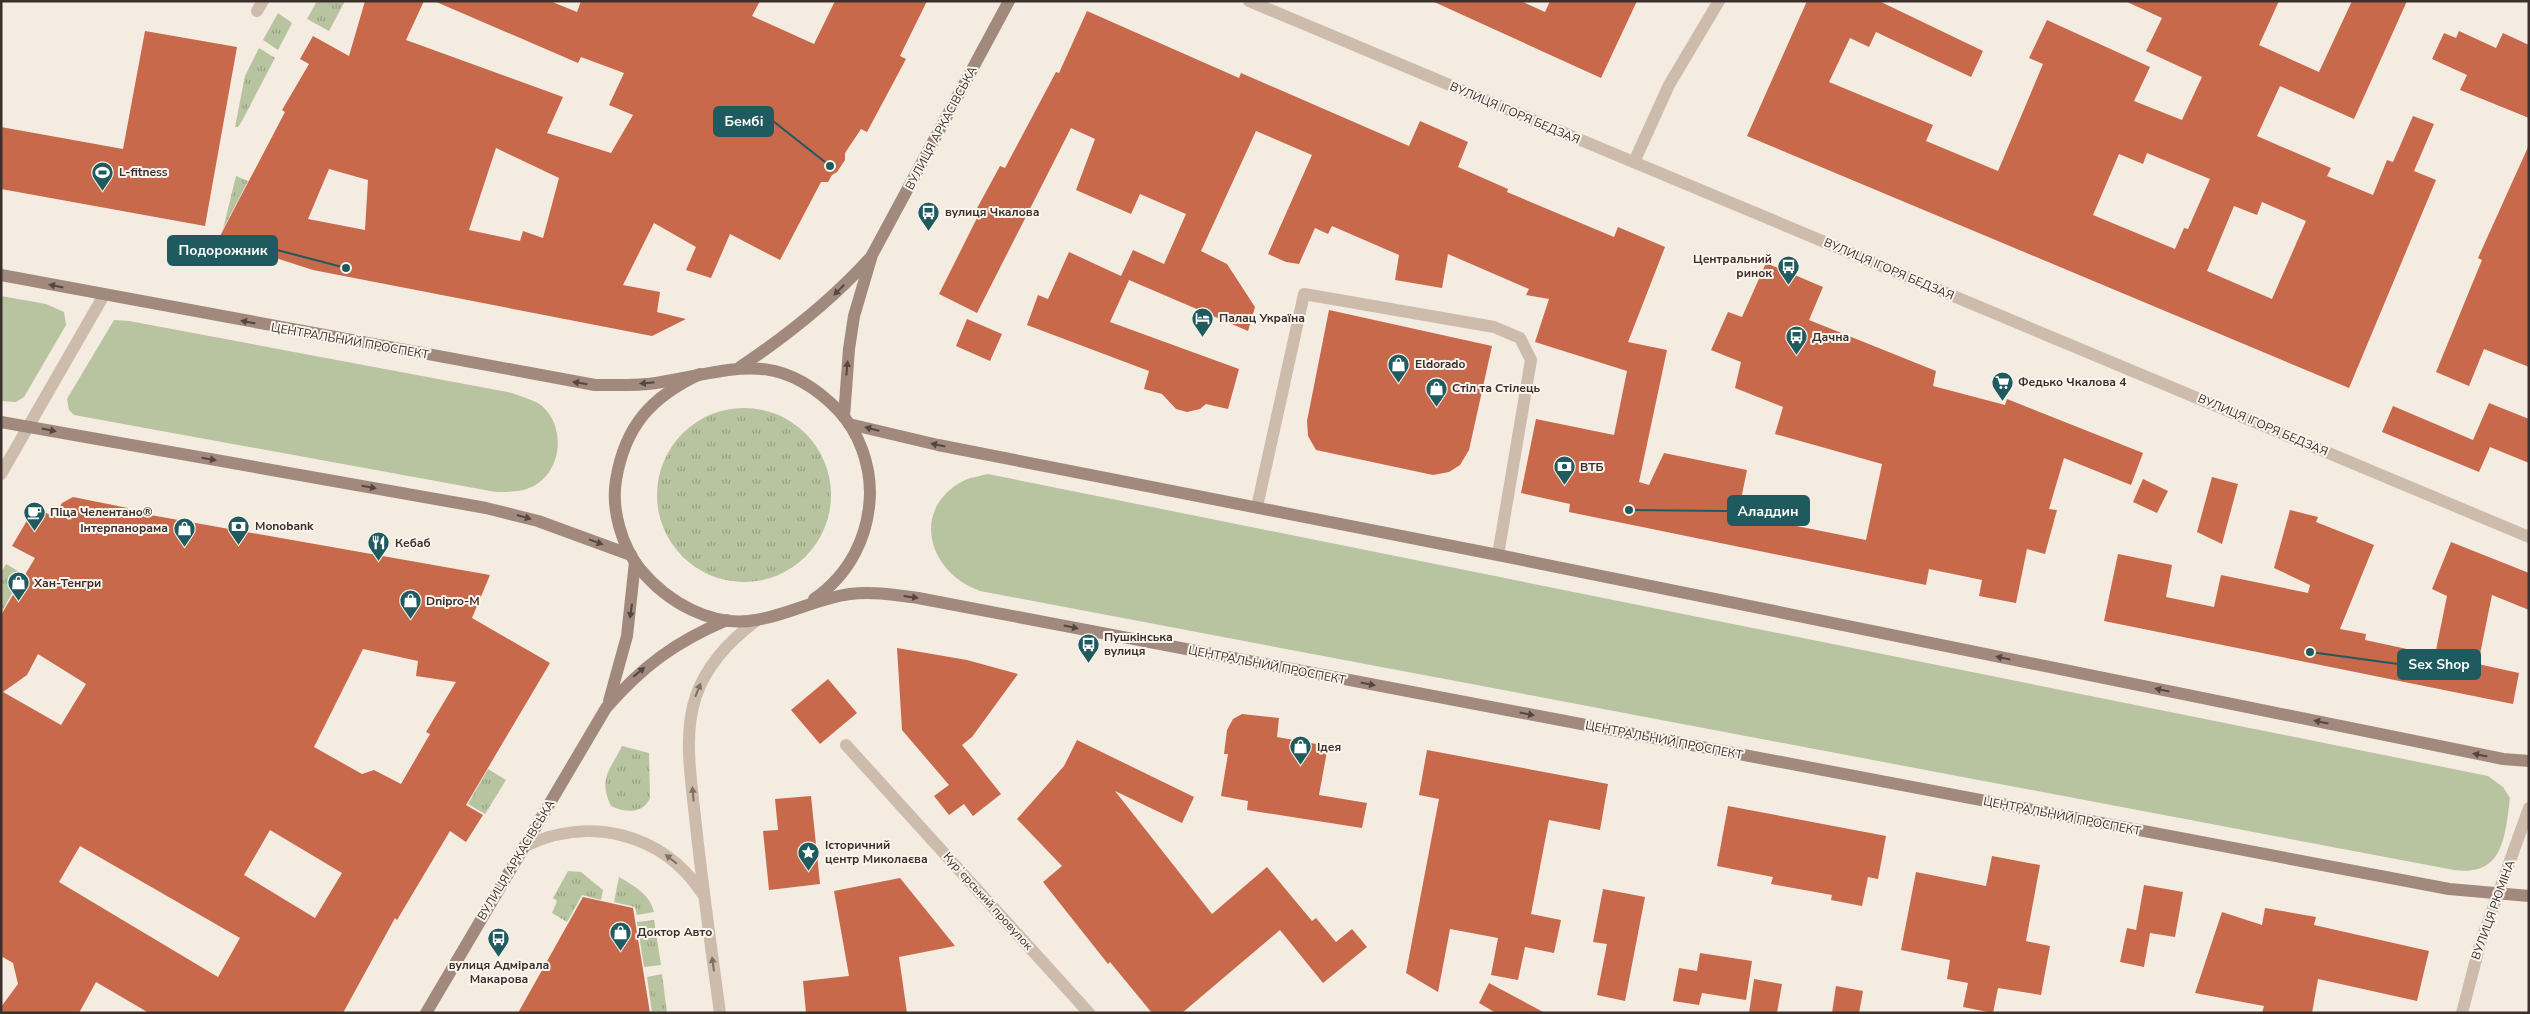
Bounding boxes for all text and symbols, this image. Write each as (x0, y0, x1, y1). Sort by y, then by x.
street label: ВУЛИЦЯ АРКАСІВСЬКА (902, 63, 980, 193)
street label: ВУЛИЦЯ ІГОРЯ БЕДЗАЯ (1448, 78, 1582, 148)
callout: Бембі (714, 107, 773, 136)
text: Бембі (725, 112, 763, 131)
sports icon: L-fitness (91, 160, 115, 191)
place label: L-fitness (119, 164, 168, 180)
bus stop icon: вулиця Чкалова (917, 200, 941, 231)
place label: вулиця Чкалова (945, 204, 1039, 220)
street label: ВУЛИЦЯ ІГОРЯ БЕДЗАЯ (1822, 234, 1956, 304)
callout: Подорожник (168, 236, 277, 265)
text: Подорожник (178, 241, 268, 260)
place label: Центральний ринок (1693, 251, 1772, 281)
bus stop icon: Центральний ринок (1776, 254, 1800, 285)
one-way arrow (47, 281, 63, 289)
one-way arrow (833, 284, 845, 296)
hotel icon: Палац Україна (1191, 306, 1215, 337)
place label: Палац Україна (1219, 310, 1305, 326)
one-way arrow (241, 318, 256, 326)
street label: ЦЕНТРАЛЬНИЙ ПРОСПЕКТ (270, 319, 431, 363)
bus stop icon: Дачна (1784, 325, 1808, 356)
place label: Дачна (1812, 329, 1849, 345)
shop icon: Eldorado (1387, 352, 1411, 383)
place label: Eldorado (1415, 356, 1465, 372)
one-way arrow (843, 360, 851, 376)
supermarket icon: Федько Чкалова 4 (1990, 370, 2014, 401)
place label: Федько Чкалова 4 (2018, 374, 2126, 390)
shop icon: Стіл та Стілець (1424, 376, 1448, 407)
one-way arrow (572, 379, 588, 387)
one-way arrow (639, 379, 655, 387)
place label: Стіл та Стілець (1452, 380, 1540, 396)
street label: ВУЛИЦЯ ІГОРЯ БЕДЗАЯ (2196, 390, 2330, 460)
one-way arrow (864, 425, 879, 433)
one-way arrow (42, 426, 57, 434)
one-way arrow (930, 440, 946, 448)
one-way arrow (202, 455, 218, 463)
bank icon: ВТБ (1552, 455, 1576, 486)
place label: ВТБ (1580, 459, 1604, 475)
one-way arrow (362, 484, 378, 492)
callout: Аладдин (1728, 496, 1809, 525)
cafe icon: Піца Челентано® (22, 500, 46, 531)
text: Аладдин (1738, 502, 1798, 521)
place label: Піца Челентано® (50, 504, 153, 520)
bank icon: Monobank (227, 514, 251, 545)
one-way arrow (517, 514, 532, 522)
shop icon: Інтерпанорама (172, 516, 196, 547)
place label: Monobank (255, 518, 314, 534)
place label: Інтерпанорама (80, 520, 168, 536)
restaurant icon: Кебаб (367, 531, 391, 562)
place label: Кебаб (395, 535, 431, 551)
one-way arrow (589, 538, 604, 546)
shop icon: Хан-Тенгри (6, 571, 30, 602)
place label: Хан-Тенгри (33, 575, 101, 591)
shop icon: Dnipro-M (398, 589, 422, 620)
place label: Dnipro-M (426, 593, 480, 609)
one-way arrow (903, 593, 919, 601)
one-way arrow (627, 603, 635, 619)
one-way arrow (1063, 623, 1078, 631)
place label: Пушкінська вулиця (1104, 629, 1173, 659)
bus stop icon: Пушкінська вулиця (1076, 632, 1100, 663)
street label: ЦЕНТРАЛЬНИЙ ПРОСПЕКТ (1187, 642, 1348, 688)
callout: Sex Shop (2398, 650, 2480, 679)
one-way arrow (1994, 653, 2010, 661)
text: Sex Shop (2408, 655, 2470, 674)
one-way arrow (633, 667, 646, 678)
one-way arrow (1360, 680, 1375, 688)
one-way arrow (695, 683, 703, 697)
one-way arrow (2154, 686, 2170, 694)
one-way arrow (1520, 711, 1536, 719)
street label: ЦЕНТРАЛЬНИЙ ПРОСПЕКТ (1584, 717, 1745, 763)
one-way arrow (2313, 718, 2329, 726)
shop icon: Ідея (1289, 735, 1313, 766)
place label: Ідея (1317, 739, 1341, 755)
one-way arrow (2473, 751, 2488, 759)
one-way arrow (689, 786, 697, 802)
street label: ЦЕНТРАЛЬНИЙ ПРОСПЕКТ (1982, 793, 2143, 839)
street label: ВУЛИЦЯ АРКАСІВСЬКА (474, 797, 558, 923)
place label: Історичний центр Миколаєва (825, 837, 928, 867)
place icon: Історичний центр Миколаєва (797, 840, 821, 871)
street label: Курʼєрський провулок (940, 849, 1037, 954)
one-way arrow (665, 853, 678, 864)
street label: ВУЛИЦЯ РЮМІНА (2468, 858, 2519, 962)
shop icon: Доктор Авто (609, 920, 633, 951)
place label: Доктор Авто (637, 924, 712, 940)
bus stop icon: вулиця Адмірала Макарова (487, 926, 511, 957)
one-way arrow (709, 956, 717, 972)
place label: вулиця Адмірала Макарова (449, 957, 549, 987)

